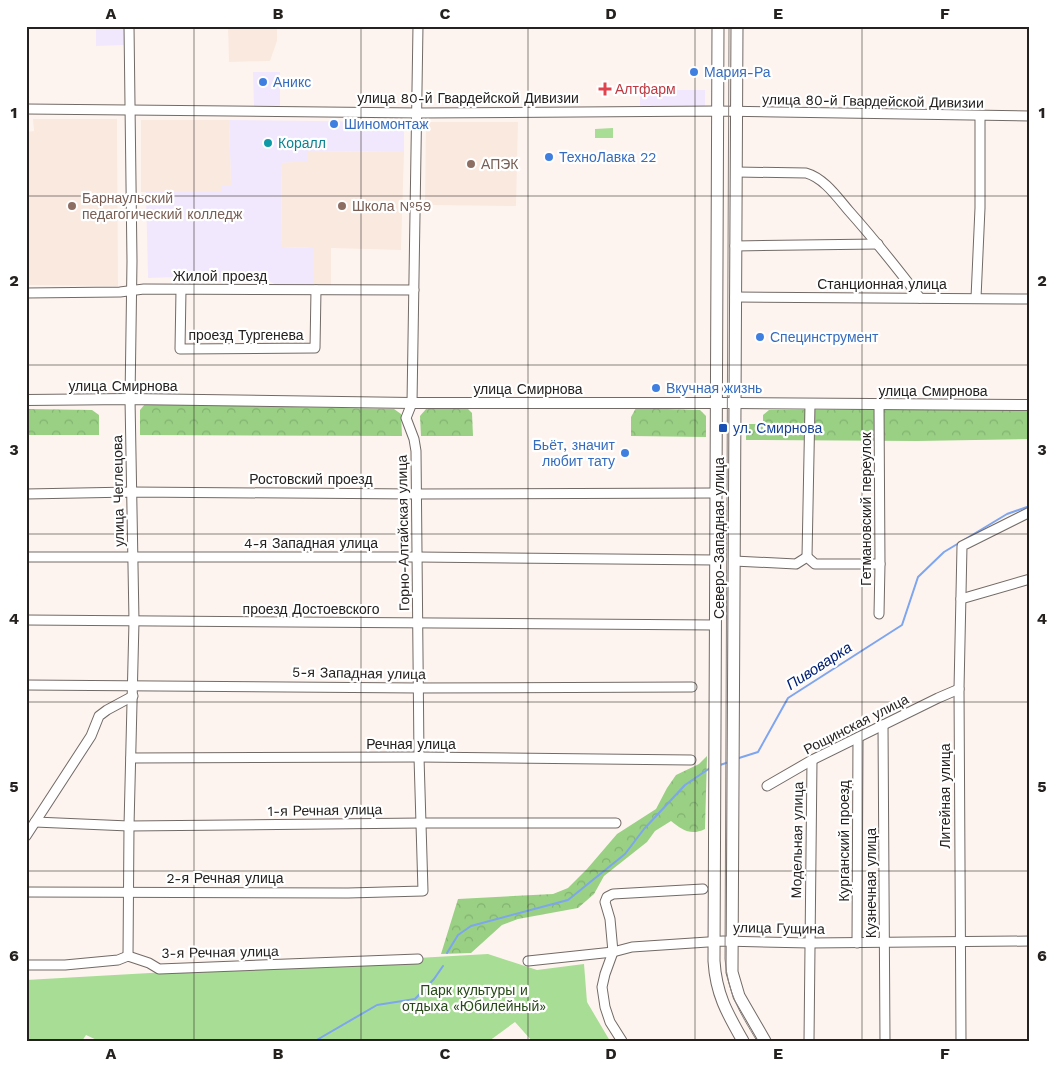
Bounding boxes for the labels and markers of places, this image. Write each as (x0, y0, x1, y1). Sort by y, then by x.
place label: Мария-Ра (704, 64, 771, 80)
marker: Мария-Ра (688, 66, 700, 78)
place label: Аникс (273, 74, 311, 90)
marker: Аникс (257, 76, 269, 88)
place label: Алтфарм (615, 81, 676, 97)
marker: Алтфарм (599, 83, 611, 95)
place label: Шиномонтаж (344, 116, 429, 132)
marker: Шиномонтаж (328, 118, 340, 130)
place label: Коралл (278, 135, 326, 151)
marker: Коралл (262, 137, 274, 149)
place label: ТехноЛавка 22 (559, 149, 657, 165)
marker: ТехноЛавка 22 (543, 151, 555, 163)
place label: АПЭК (481, 156, 519, 172)
marker: АПЭК (465, 158, 477, 170)
place label: Барнаульский педагогический колледж (82, 190, 243, 222)
place label: Школа №59 (352, 198, 431, 214)
marker: Барнаульский педагогический колледж (66, 200, 78, 212)
marker: Школа №59 (336, 200, 348, 212)
place label: Специнструмент (770, 329, 879, 345)
marker: Специнструмент (754, 331, 766, 343)
place label: Вкучная жизнь (666, 380, 762, 396)
marker: Вкучная жизнь (650, 382, 662, 394)
place label: ул. Смирнова (733, 420, 822, 436)
marker: ул. Смирнова (717, 422, 729, 434)
place label: Бьёт, значит любит тату (533, 437, 616, 469)
marker: Бьёт, значит любит тату (619, 447, 631, 459)

